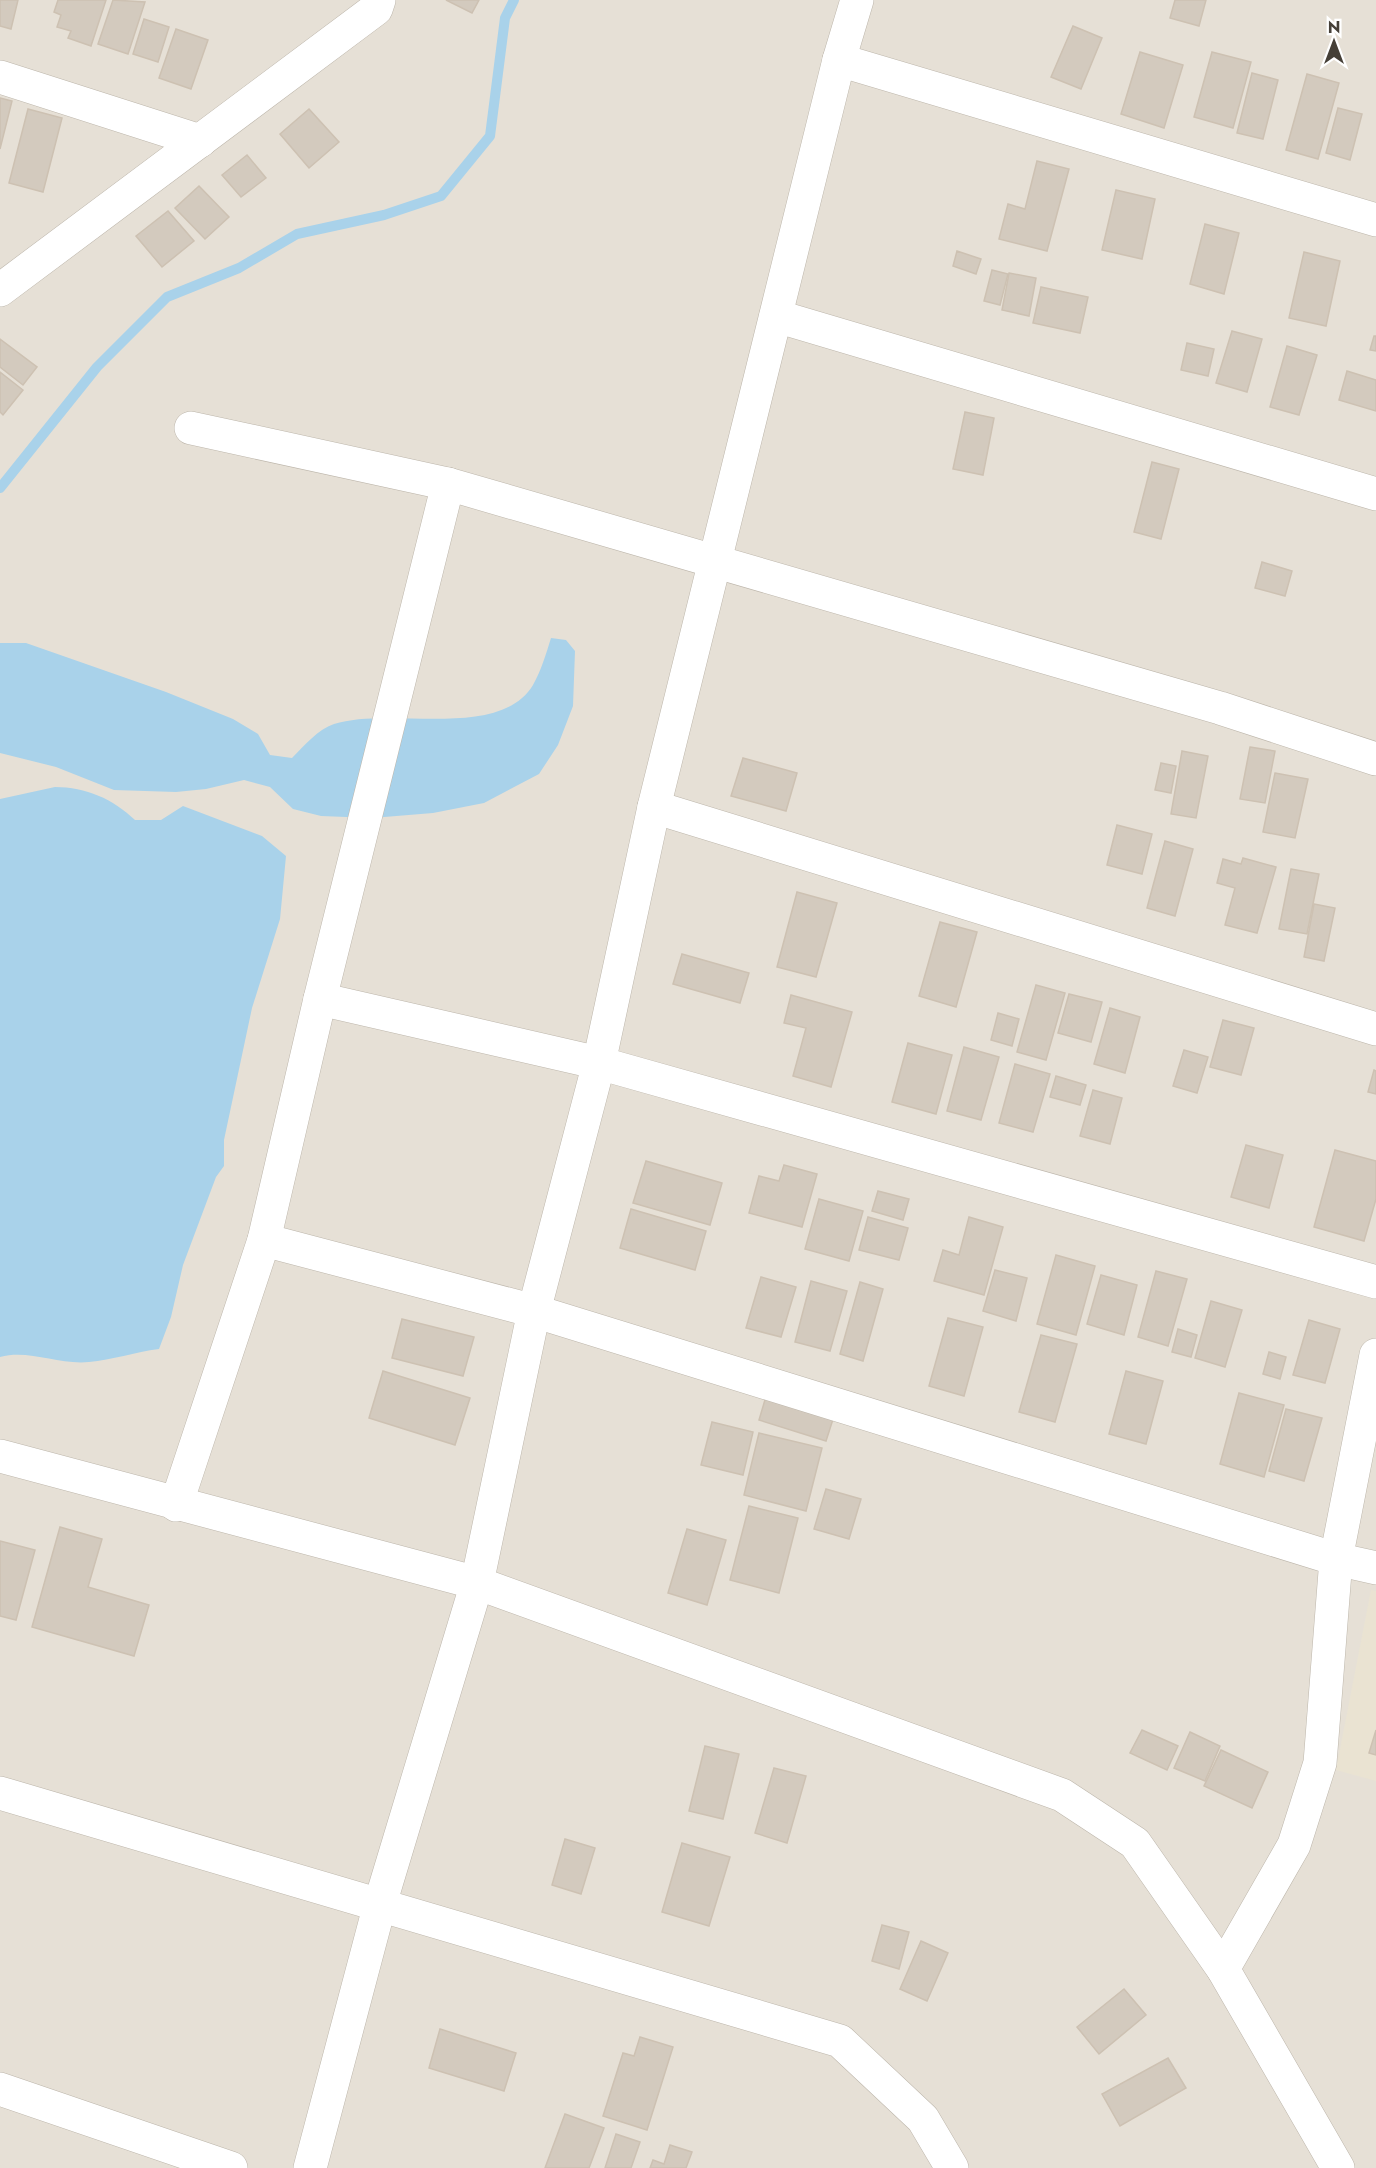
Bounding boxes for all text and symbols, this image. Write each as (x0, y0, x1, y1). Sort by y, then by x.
north arrow (1304, 12, 1364, 72)
text: N (1328, 16, 1340, 39)

